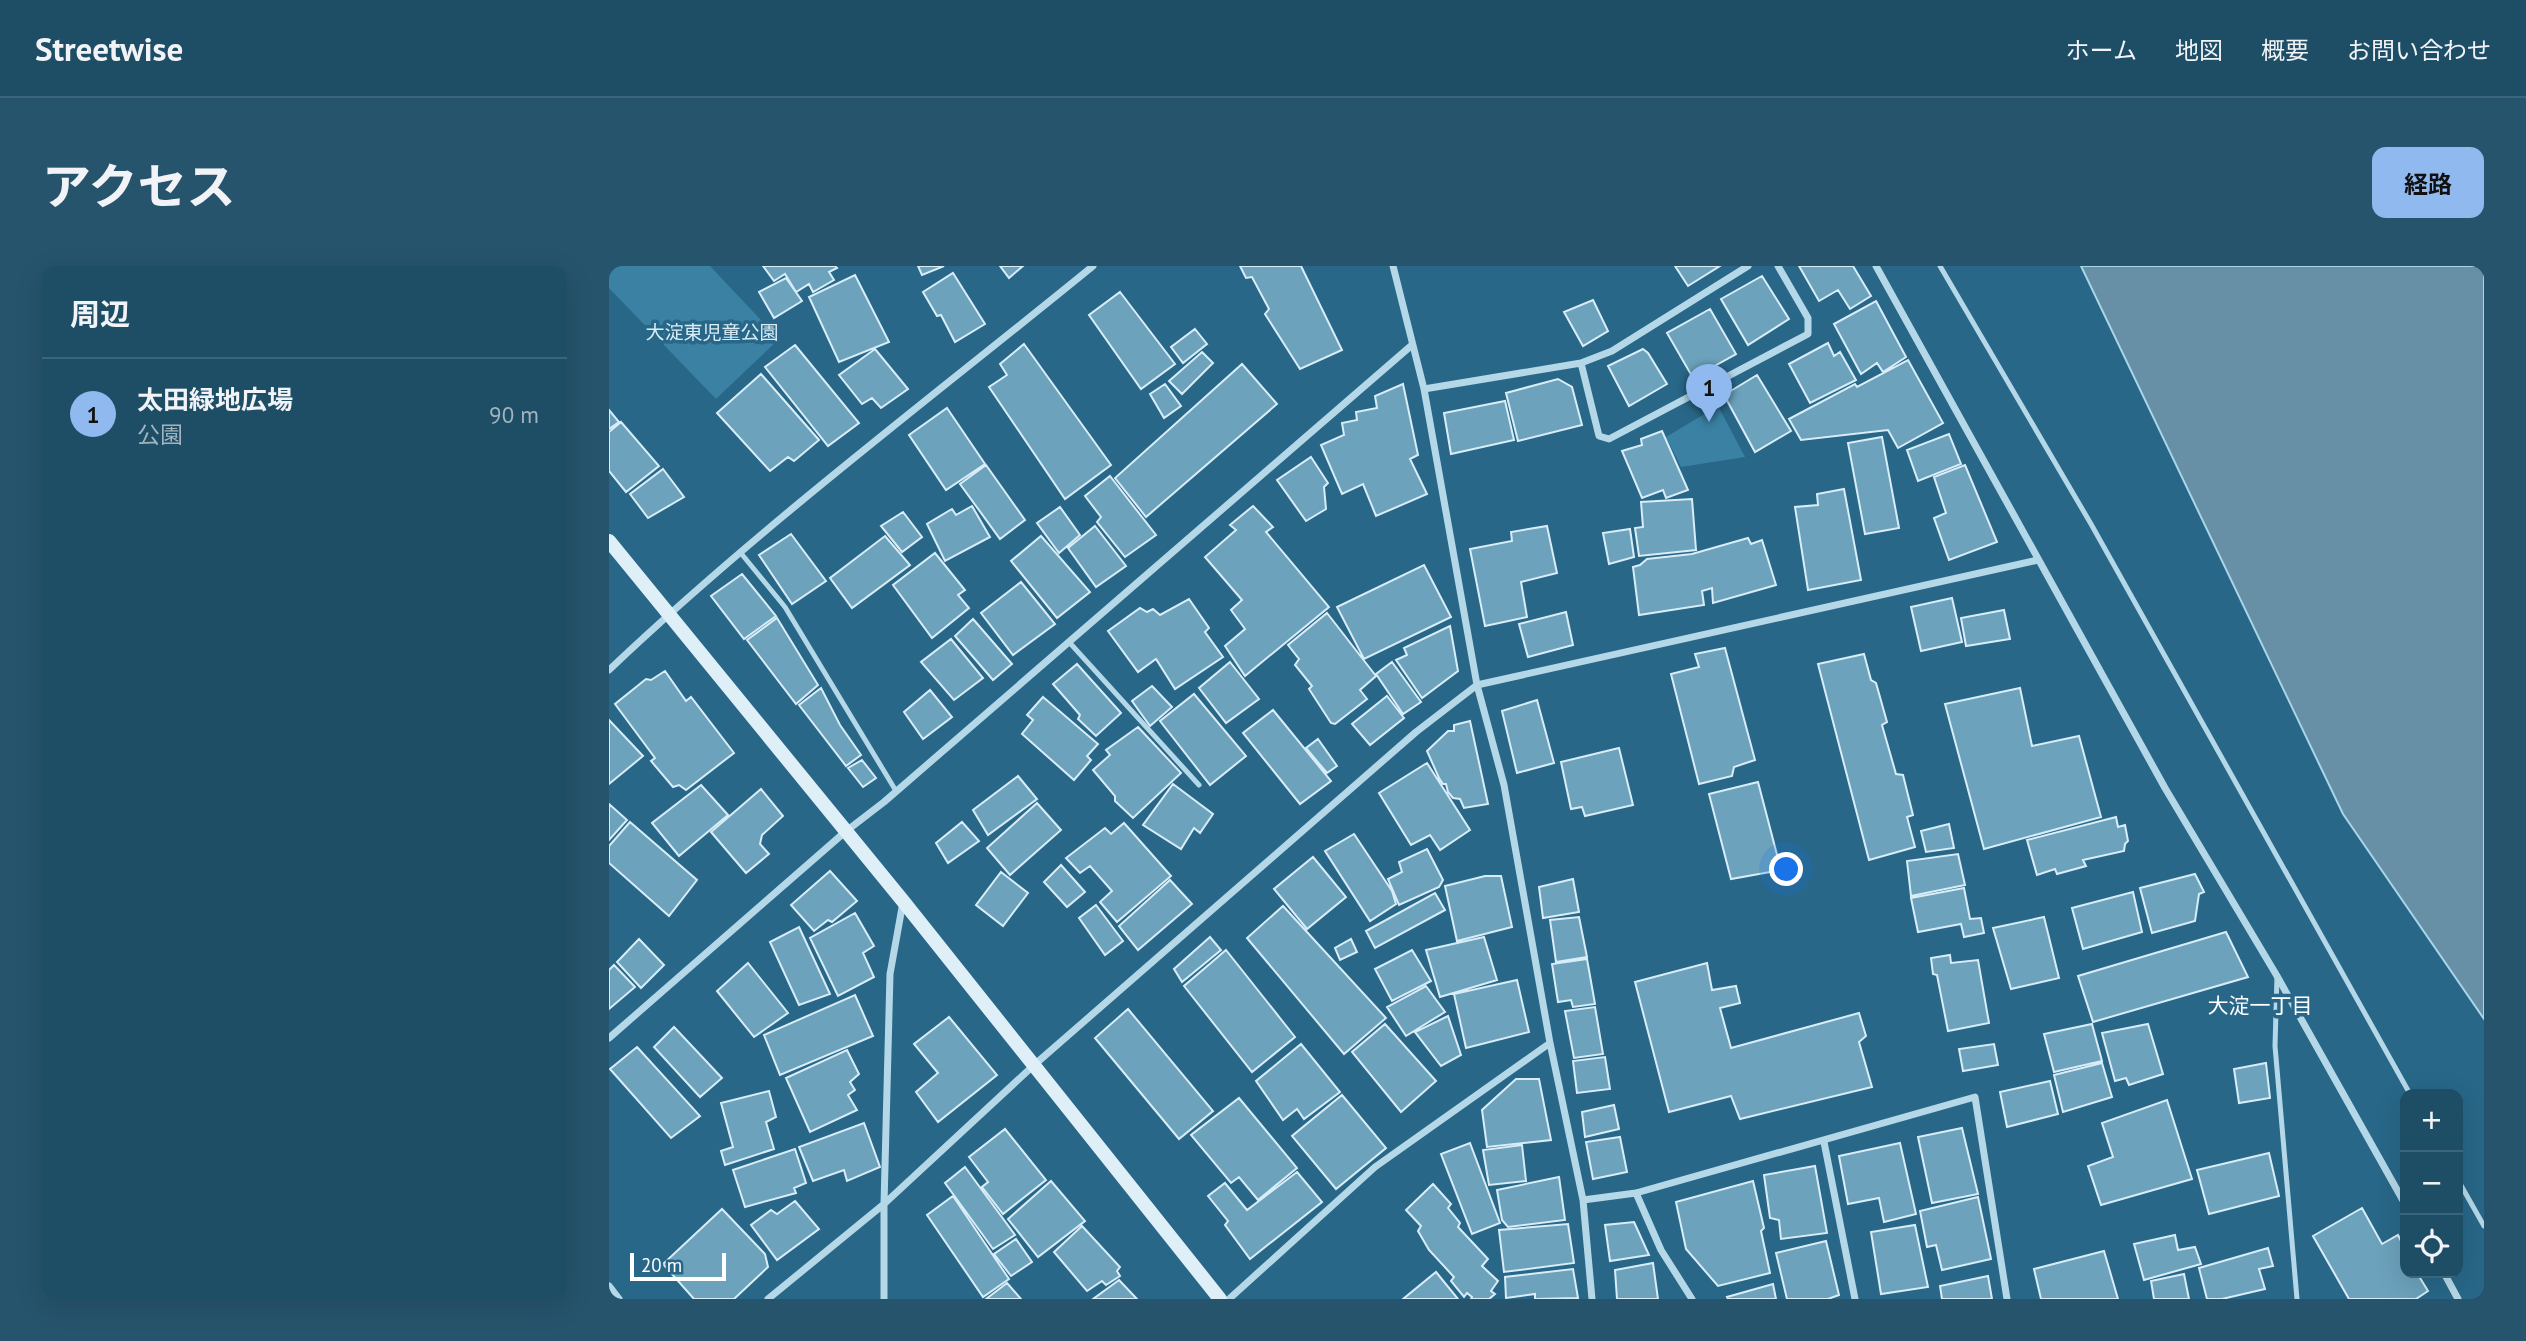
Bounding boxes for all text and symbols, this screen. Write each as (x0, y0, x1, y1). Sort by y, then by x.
text: Streetwise (35, 27, 183, 70)
text: ホーム (2066, 35, 2137, 66)
text: 地図 (2175, 35, 2223, 66)
text: 概要 (2261, 35, 2309, 66)
text: お問い合わせ (2347, 35, 2491, 66)
button: 経路 (2372, 147, 2484, 218)
text: アクセス (42, 154, 236, 218)
text: 周辺 (70, 294, 130, 333)
park label: 大淀東児童公園 (645, 320, 779, 344)
pin: 1 (1686, 364, 1732, 422)
text: 太田緑地広場 (137, 383, 293, 416)
text: 1 (86, 400, 100, 429)
text: 90 m (489, 400, 539, 429)
text: 公園 (137, 420, 183, 449)
your location (1769, 852, 1803, 886)
district label: 大淀一丁目 (2208, 992, 2313, 1019)
map controls (2400, 1089, 2463, 1278)
button: + (2400, 1089, 2463, 1152)
button: − (2400, 1152, 2463, 1215)
button: locate (2400, 1215, 2463, 1278)
scale bar (630, 1250, 726, 1282)
text: 20 m (641, 1253, 682, 1277)

